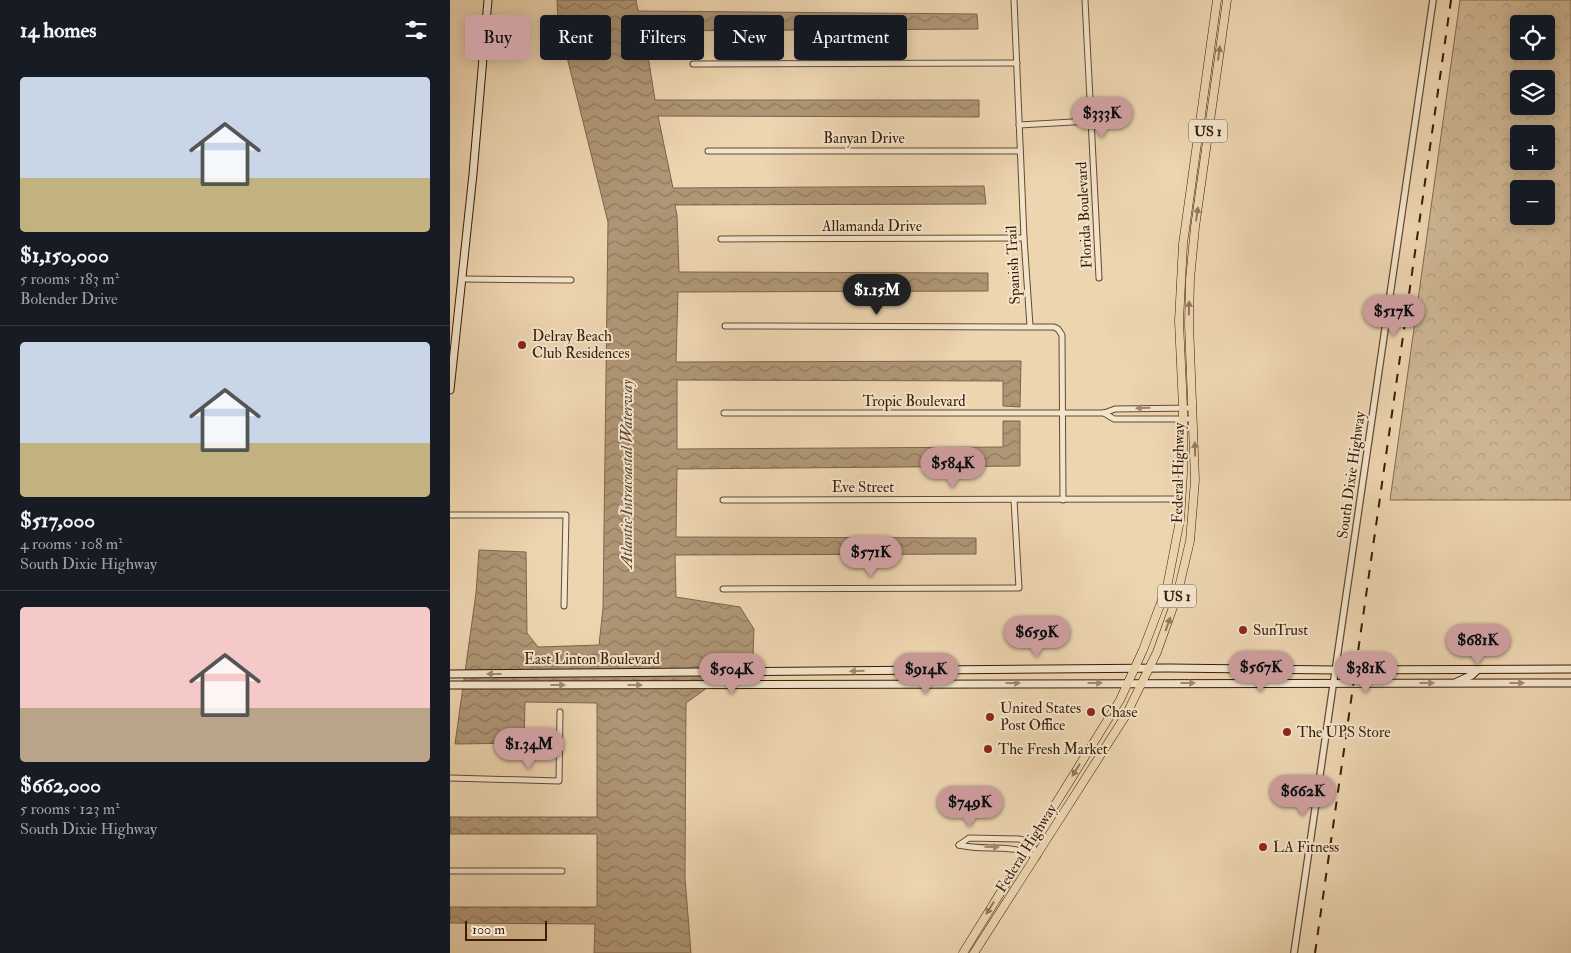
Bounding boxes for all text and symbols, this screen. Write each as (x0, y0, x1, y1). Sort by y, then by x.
chip: Buy (465, 15, 530, 60)
chip: Rent (540, 15, 611, 60)
chip: Filters (621, 15, 704, 60)
chip: New (714, 15, 784, 60)
chip: Apartment (794, 15, 907, 60)
map controls (1510, 15, 1555, 225)
button: locate (1510, 15, 1555, 60)
icon: filters (402, 16, 430, 44)
text: 14 homes (20, 17, 97, 44)
one-way arrow (1216, 44, 1224, 60)
button: layers (1510, 70, 1555, 115)
pin: $333K (1067, 96, 1137, 139)
text: $333K (1083, 103, 1121, 123)
icon: home (180, 109, 270, 199)
road number: US 1 (1189, 120, 1227, 142)
button: + (1510, 125, 1555, 170)
street label: Banyan Drive (823, 129, 905, 148)
street label: Florida Boulevard (1072, 160, 1097, 269)
button: − (1510, 180, 1555, 225)
one-way arrow (1193, 205, 1201, 221)
street label: Allamanda Drive (821, 217, 922, 236)
street label: Spanish Trail (1002, 225, 1026, 305)
text: $1,150,000 (20, 242, 109, 269)
text: 5 rooms · 183 m² (20, 269, 119, 289)
pin: $1.15M (836, 274, 918, 316)
text: $1.15M (854, 280, 900, 300)
text: Bolender Drive (20, 289, 118, 309)
pin: $517K (1359, 294, 1429, 337)
one-way arrow (1185, 300, 1193, 316)
text: $517K (1374, 301, 1414, 321)
place label: Delray Beach Club Residences (532, 327, 630, 363)
marker: Delray Beach Club Residences (516, 339, 528, 351)
icon: home (180, 375, 270, 465)
water label: Atlantic Intracoastal Waterway (617, 379, 637, 571)
street label: Tropic Boulevard (862, 392, 966, 412)
one-way arrow (1135, 404, 1151, 412)
street label: South Dixie Highway (1333, 410, 1370, 540)
street label: Federal Highway (1168, 422, 1189, 524)
one-way arrow (1190, 441, 1198, 457)
pin: $584K (918, 446, 988, 489)
text: $584K (931, 453, 975, 473)
street label: Eve Street (832, 478, 894, 497)
text: $517,000 (20, 507, 95, 534)
text: 4 rooms · 108 m² (20, 534, 123, 554)
pin: $571K (836, 536, 906, 578)
text: $571K (851, 542, 891, 562)
text: South Dixie Highway (20, 554, 157, 574)
road number: US 1 (1158, 584, 1196, 608)
pin: $659K (1002, 616, 1072, 658)
one-way arrow (1164, 616, 1172, 631)
place label: SunTrust (1253, 621, 1308, 640)
text: $659K (1015, 622, 1059, 642)
marker: SunTrust (1237, 624, 1249, 636)
pin: $681K (1443, 624, 1513, 666)
text: $681K (1457, 630, 1499, 650)
icon: home (180, 640, 270, 730)
street label: East Linton Boulevard (524, 650, 661, 669)
pin: $567K (1226, 650, 1296, 693)
pin: $504K (697, 652, 767, 695)
pin: $914K (891, 652, 961, 695)
pin: $381K (1331, 652, 1401, 694)
text: $567K (1240, 657, 1282, 677)
text: $381K (1346, 658, 1386, 678)
text: $504K (710, 659, 754, 679)
text: $914K (905, 659, 947, 679)
one-way arrow (848, 668, 864, 676)
one-way arrow (485, 670, 501, 678)
one-way arrow (1006, 679, 1022, 687)
one-way arrow (1087, 679, 1103, 687)
one-way arrow (1180, 679, 1196, 687)
one-way arrow (1420, 679, 1436, 687)
one-way arrow (1510, 679, 1526, 687)
one-way arrow (550, 681, 566, 689)
one-way arrow (627, 681, 643, 689)
place label: United States Post Office (1000, 699, 1081, 735)
place label: Chase (1101, 703, 1137, 722)
marker: Chase (1085, 706, 1097, 718)
marker: United States Post Office (984, 711, 996, 723)
place label: The UPS Store (1297, 723, 1390, 742)
marker: The UPS Store (1281, 726, 1293, 738)
pin: $1.34M (488, 728, 570, 770)
text: $1.34M (505, 734, 553, 754)
place label: The Fresh Market (998, 740, 1108, 759)
marker: The Fresh Market (982, 743, 994, 755)
one-way arrow (1071, 764, 1081, 777)
text: $662,000 (20, 772, 101, 799)
pin: $662K (1268, 774, 1338, 817)
text: $662K (1281, 781, 1325, 801)
pin: $749K (935, 786, 1005, 828)
text: $749K (948, 792, 992, 812)
text: 5 rooms · 123 m² (20, 799, 120, 819)
street label: Federal Highway (992, 800, 1061, 896)
text: South Dixie Highway (20, 819, 157, 839)
place label: LA Fitness (1273, 838, 1339, 857)
marker: LA Fitness (1257, 841, 1269, 853)
one-way arrow (985, 844, 1001, 852)
one-way arrow (986, 901, 995, 914)
scale bar (465, 918, 548, 941)
text: 100 m (472, 921, 505, 938)

